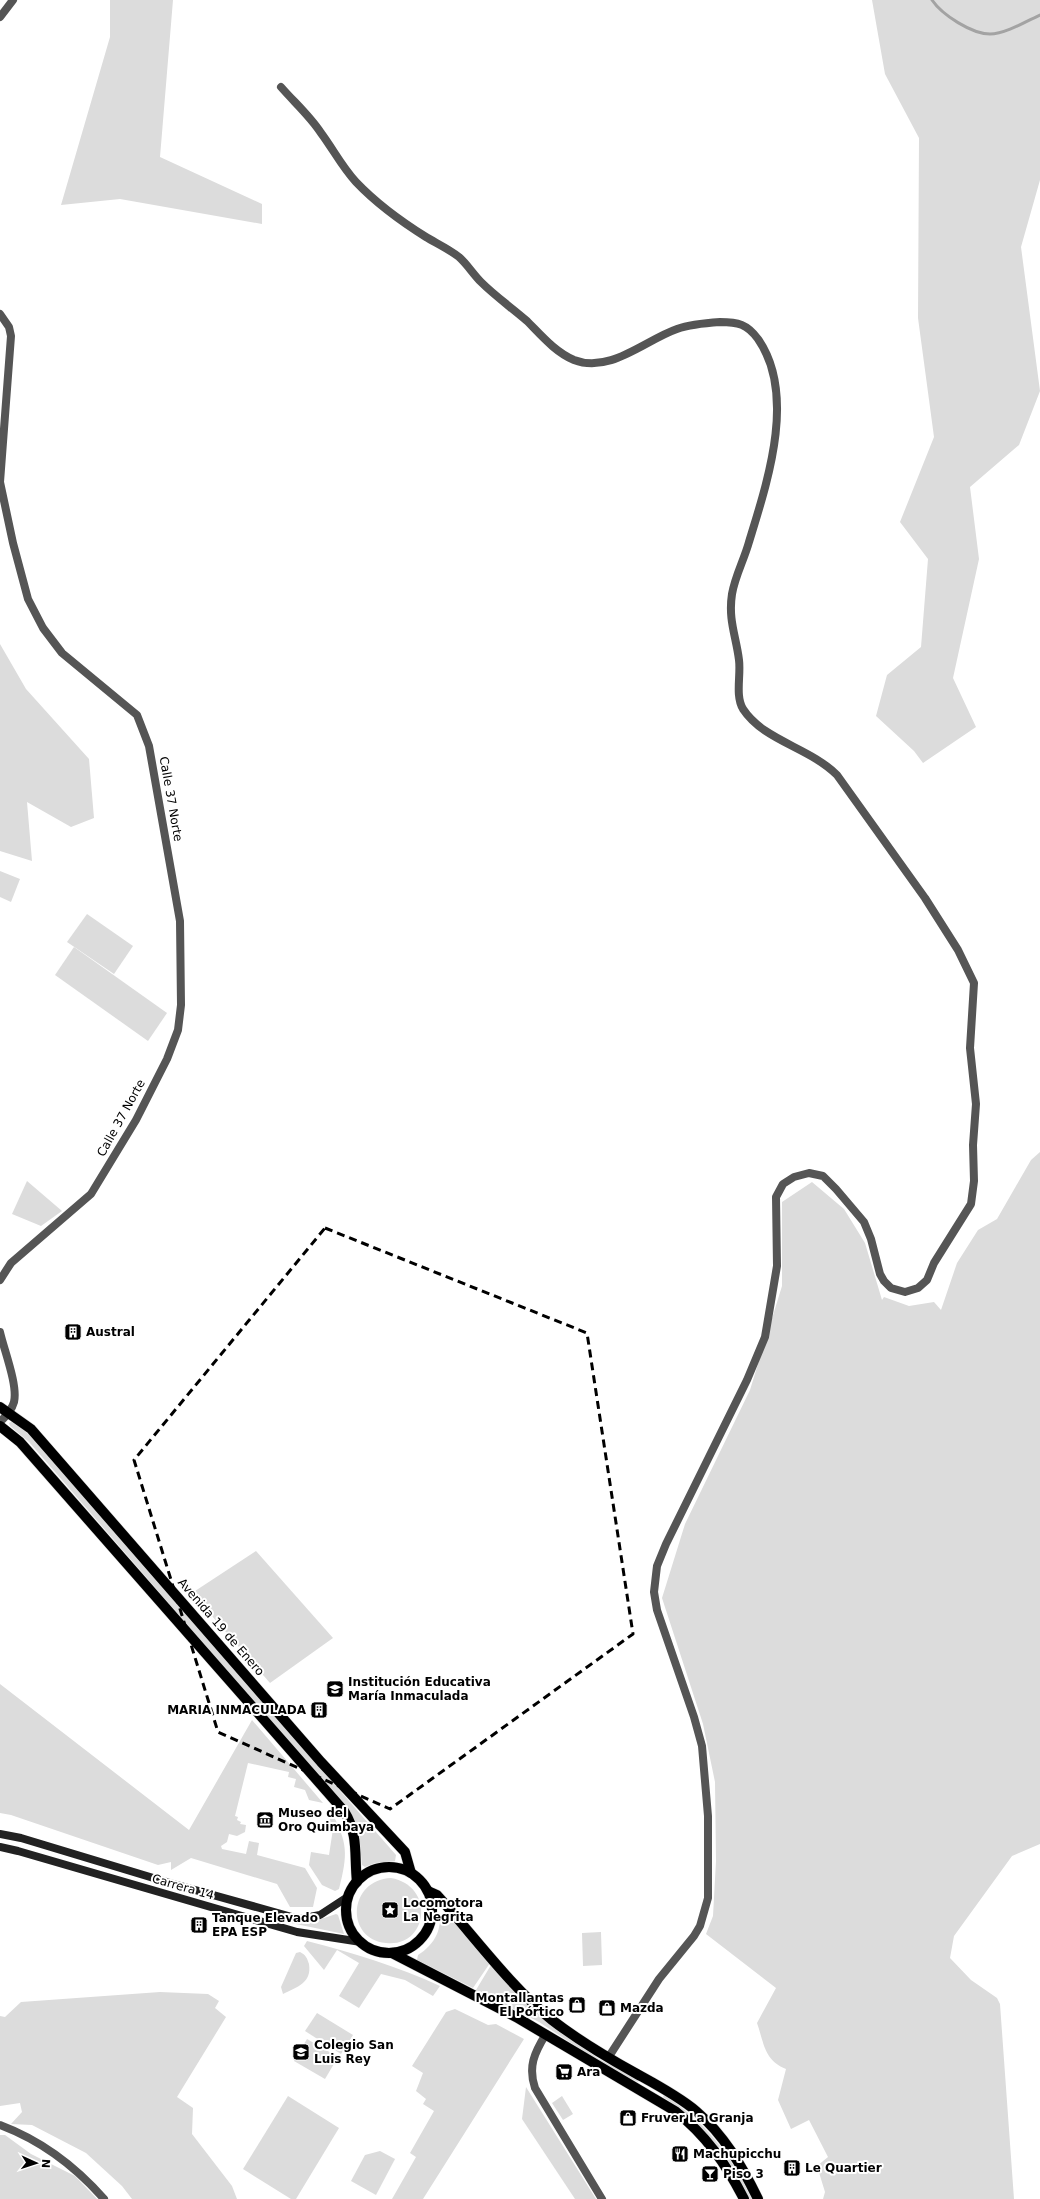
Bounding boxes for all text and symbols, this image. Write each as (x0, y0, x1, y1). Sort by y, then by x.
street label: Calle 37 Norte (157, 755, 185, 843)
street label: Calle 37 Norte (94, 1077, 148, 1159)
building icon: Austral (63, 1322, 83, 1342)
place label: Austral (86, 1325, 135, 1339)
street label: Avenida 19 de Enero (175, 1576, 267, 1678)
place label: Institución Educativa María Inmaculada (348, 1675, 491, 1703)
school or university icon: Institución Educativa María Inmaculada (325, 1679, 345, 1699)
building icon: MARIA INMACULADA (309, 1700, 329, 1720)
place label: MARIA INMACULADA (167, 1703, 307, 1717)
place label: Museo del Oro Quimbaya (278, 1806, 374, 1834)
museum icon: Museo del Oro Quimbaya (255, 1810, 275, 1830)
street label: Carrera 14 (150, 1871, 216, 1903)
place label: Locomotora La Negrita (403, 1896, 483, 1924)
place icon: Locomotora La Negrita (380, 1900, 400, 1920)
place label: Tanque Elevado EPA ESP (212, 1911, 318, 1939)
building icon: Tanque Elevado EPA ESP (189, 1915, 209, 1935)
place label: Montallantas El Pórtico (476, 1991, 564, 2019)
shop icon: Montallantas El Pórtico (567, 1995, 587, 2015)
shop icon: Mazda (597, 1998, 617, 2018)
place label: Mazda (620, 2001, 664, 2015)
place label: Colegio San Luis Rey (314, 2038, 394, 2066)
school or university icon: Colegio San Luis Rey (291, 2042, 311, 2062)
supermarket icon: Ara (554, 2062, 574, 2082)
place label: Ara (577, 2065, 600, 2079)
shop icon: Fruver La Granja (618, 2108, 638, 2128)
place label: Fruver La Granja (641, 2111, 754, 2125)
north arrow (16, 2143, 56, 2183)
restaurant icon: Machupicchu (670, 2144, 690, 2164)
place label: Machupicchu (693, 2147, 781, 2161)
building icon: Le Quartier (782, 2158, 802, 2178)
text: N (39, 2159, 52, 2168)
place label: Le Quartier (805, 2161, 882, 2175)
bar icon: Piso 3 (700, 2164, 720, 2184)
place label: Piso 3 (723, 2167, 764, 2181)

